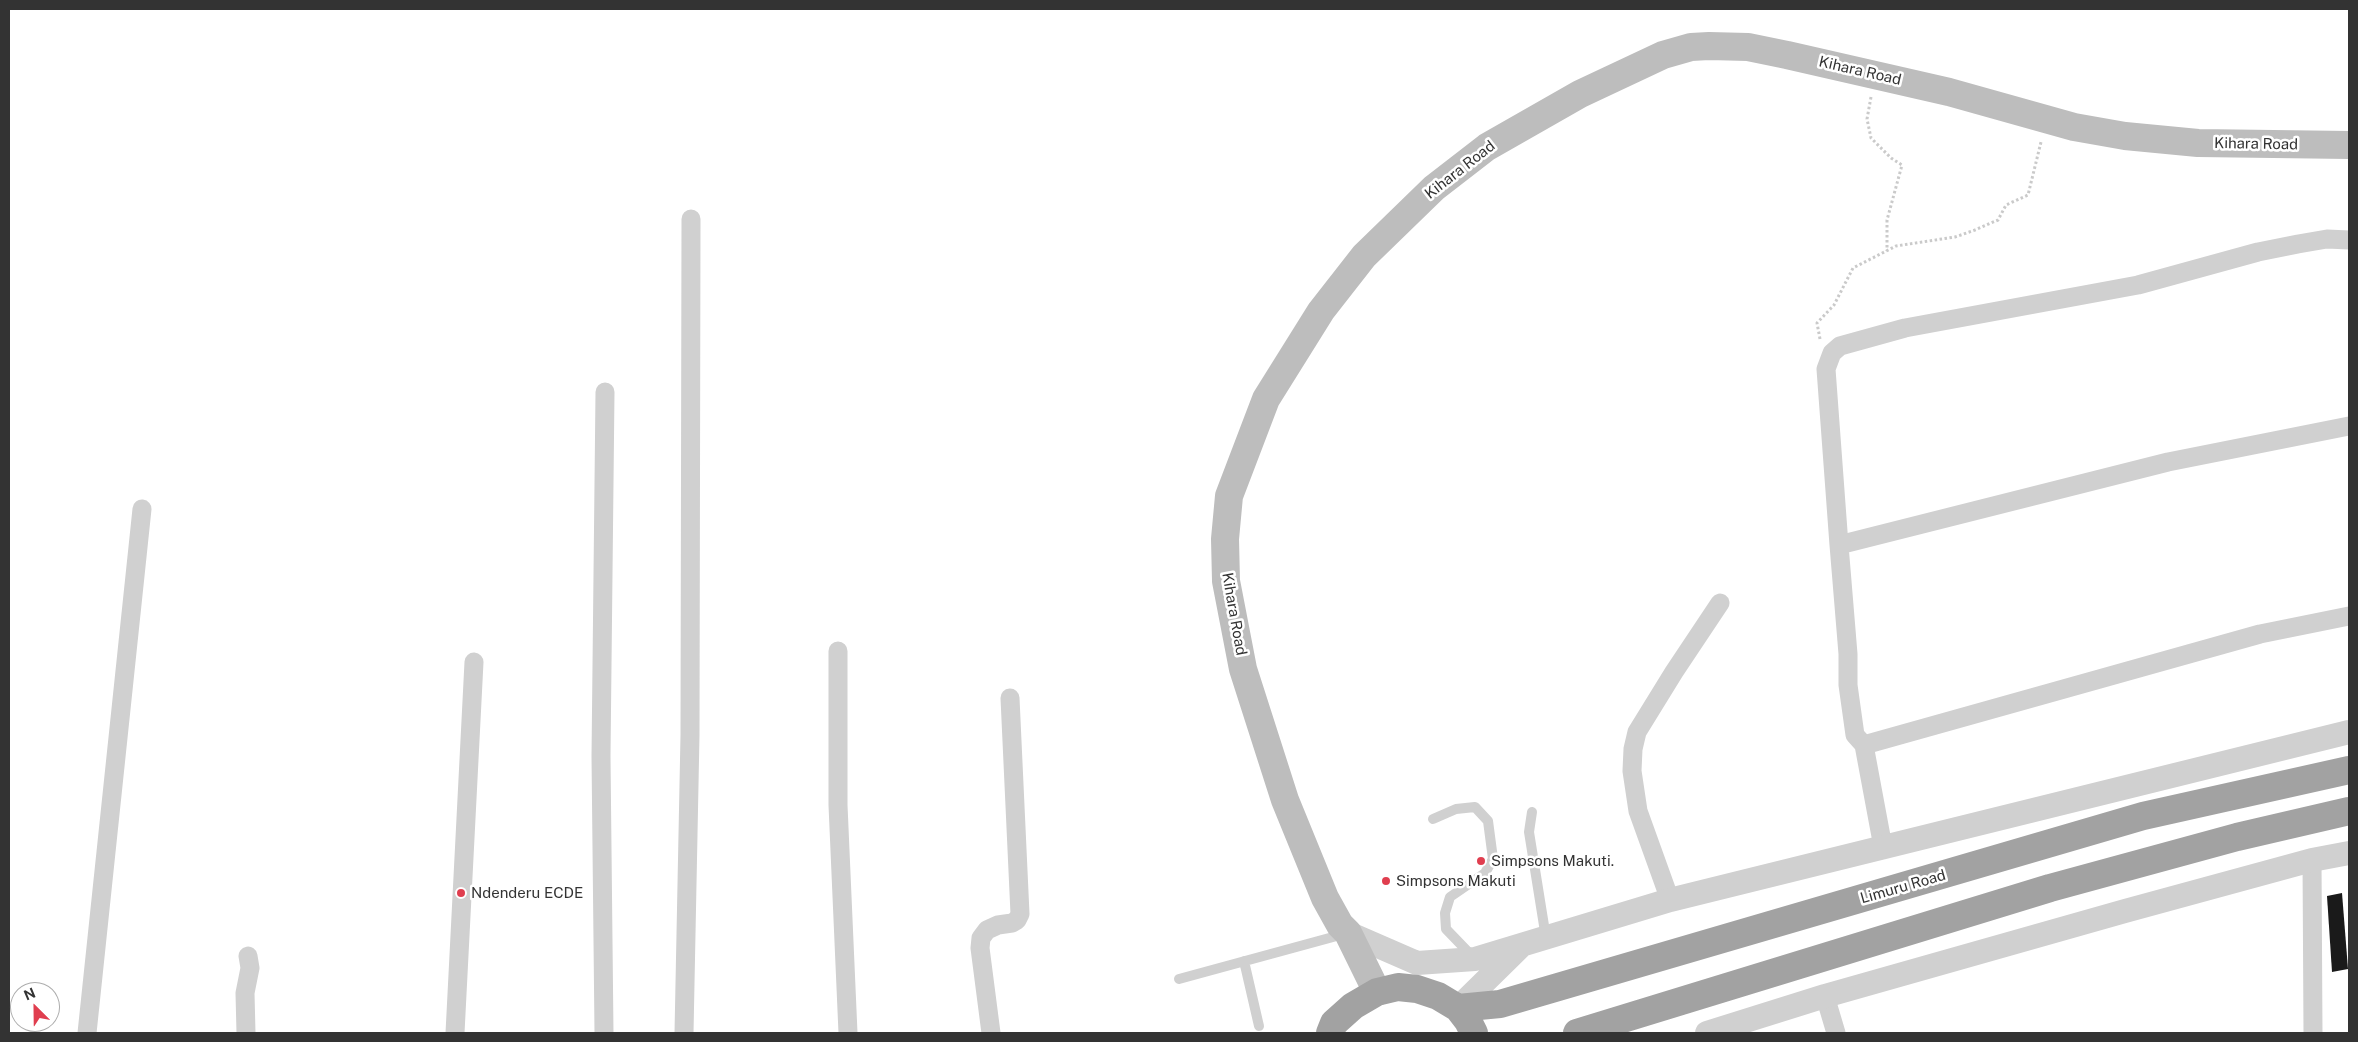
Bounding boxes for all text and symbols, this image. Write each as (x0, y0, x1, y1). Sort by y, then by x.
street label: Kihara Road (1817, 53, 1903, 89)
street label: Kihara Road (2214, 134, 2298, 154)
street label: Kihara Road (1421, 137, 1499, 203)
street label: Kihara Road (1218, 571, 1250, 657)
place label: Simpsons Makuti. (1491, 852, 1614, 870)
marker: Simpsons Makuti. (1475, 855, 1487, 867)
street label: Limuru Road (1858, 866, 1948, 908)
place label: Simpsons Makuti (1396, 872, 1516, 890)
marker: Simpsons Makuti (1380, 875, 1392, 887)
place label: Ndenderu ECDE (471, 884, 583, 902)
marker: Ndenderu ECDE (455, 887, 467, 899)
north arrow (10, 982, 60, 1032)
text: N (21, 985, 38, 1004)

